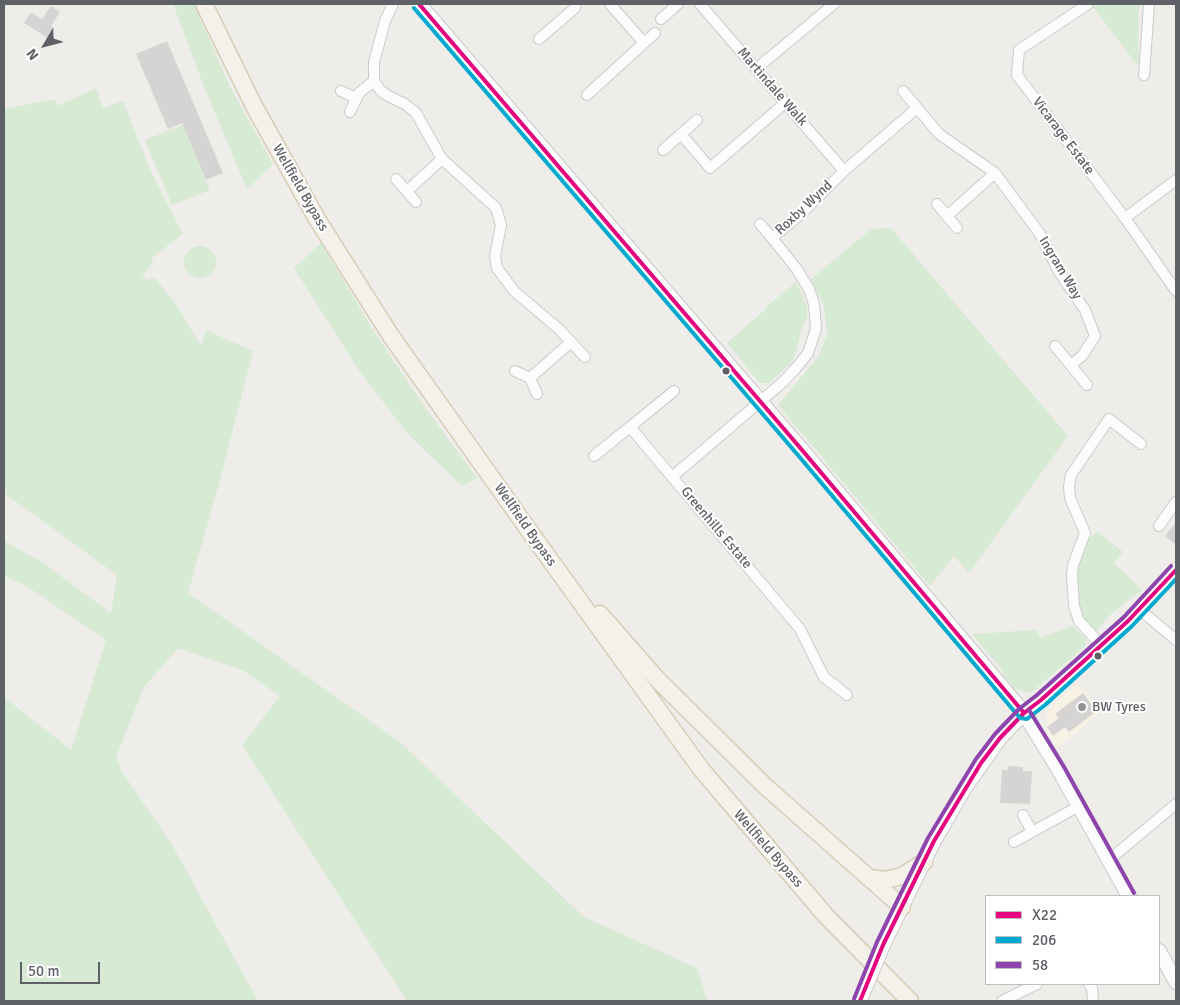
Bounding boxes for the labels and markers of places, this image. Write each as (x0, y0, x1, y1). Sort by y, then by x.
unlabelled marker (721, 366, 731, 376)
unlabelled marker (1093, 651, 1103, 661)
place label: BW Tyres (1092, 699, 1146, 715)
marker: BW Tyres (1076, 701, 1088, 713)

